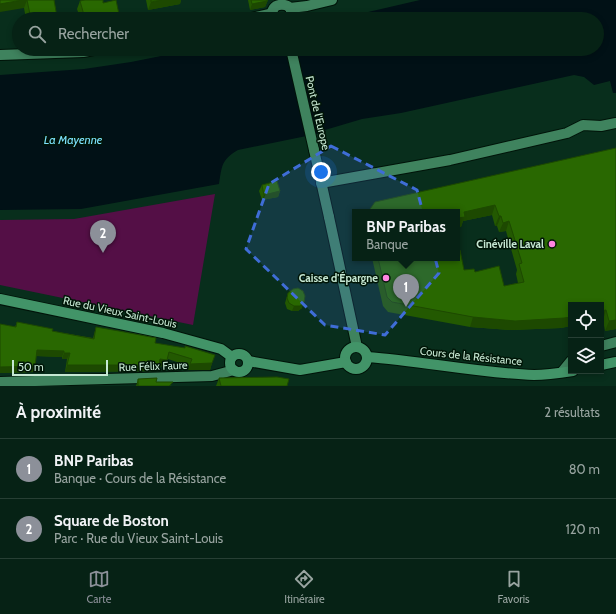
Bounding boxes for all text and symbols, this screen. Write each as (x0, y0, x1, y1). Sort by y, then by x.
search box (12, 12, 604, 56)
icon: search (26, 23, 48, 45)
text: Rechercher (58, 25, 129, 43)
street label: Pont de l'Europe (303, 74, 333, 152)
water label: La Mayenne (44, 132, 103, 147)
your location (311, 162, 331, 182)
popup (352, 209, 460, 261)
text: BNP Paribas (366, 218, 446, 236)
pin: 2 (90, 220, 116, 253)
text: Banque (366, 236, 408, 252)
place label: Cinéville Laval (476, 237, 544, 251)
marker: Cinéville Laval (547, 239, 557, 249)
place label: Caisse d'Épargne (299, 271, 378, 285)
marker: Caisse d'Épargne (381, 273, 391, 283)
pin: 1 (393, 274, 419, 307)
street label: Rue du Vieux Saint-Louis (62, 293, 179, 331)
map controls (568, 302, 604, 374)
button: locate (568, 302, 604, 338)
button: layers (568, 338, 604, 374)
street label: Cours de la Résistance (419, 344, 523, 368)
scale bar (12, 358, 108, 377)
street label: Rue Félix Faure (118, 358, 188, 374)
text: 50 m (18, 360, 44, 374)
text: À proximité (16, 402, 101, 422)
text: 2 résultats (544, 404, 600, 420)
text: BNP Paribas (54, 452, 133, 470)
text: 1 (27, 461, 31, 477)
text: 80 m (569, 461, 600, 477)
text: Banque · Cours de la Résistance (54, 470, 226, 486)
text: Square de Boston (54, 512, 169, 530)
text: 2 (26, 521, 32, 537)
text: 120 m (566, 521, 600, 537)
text: Parc · Rue du Vieux Saint-Louis (54, 530, 223, 546)
tab: Carte (86, 568, 111, 606)
tab: Itinéraire (284, 568, 325, 606)
tab: Favoris (498, 568, 530, 606)

